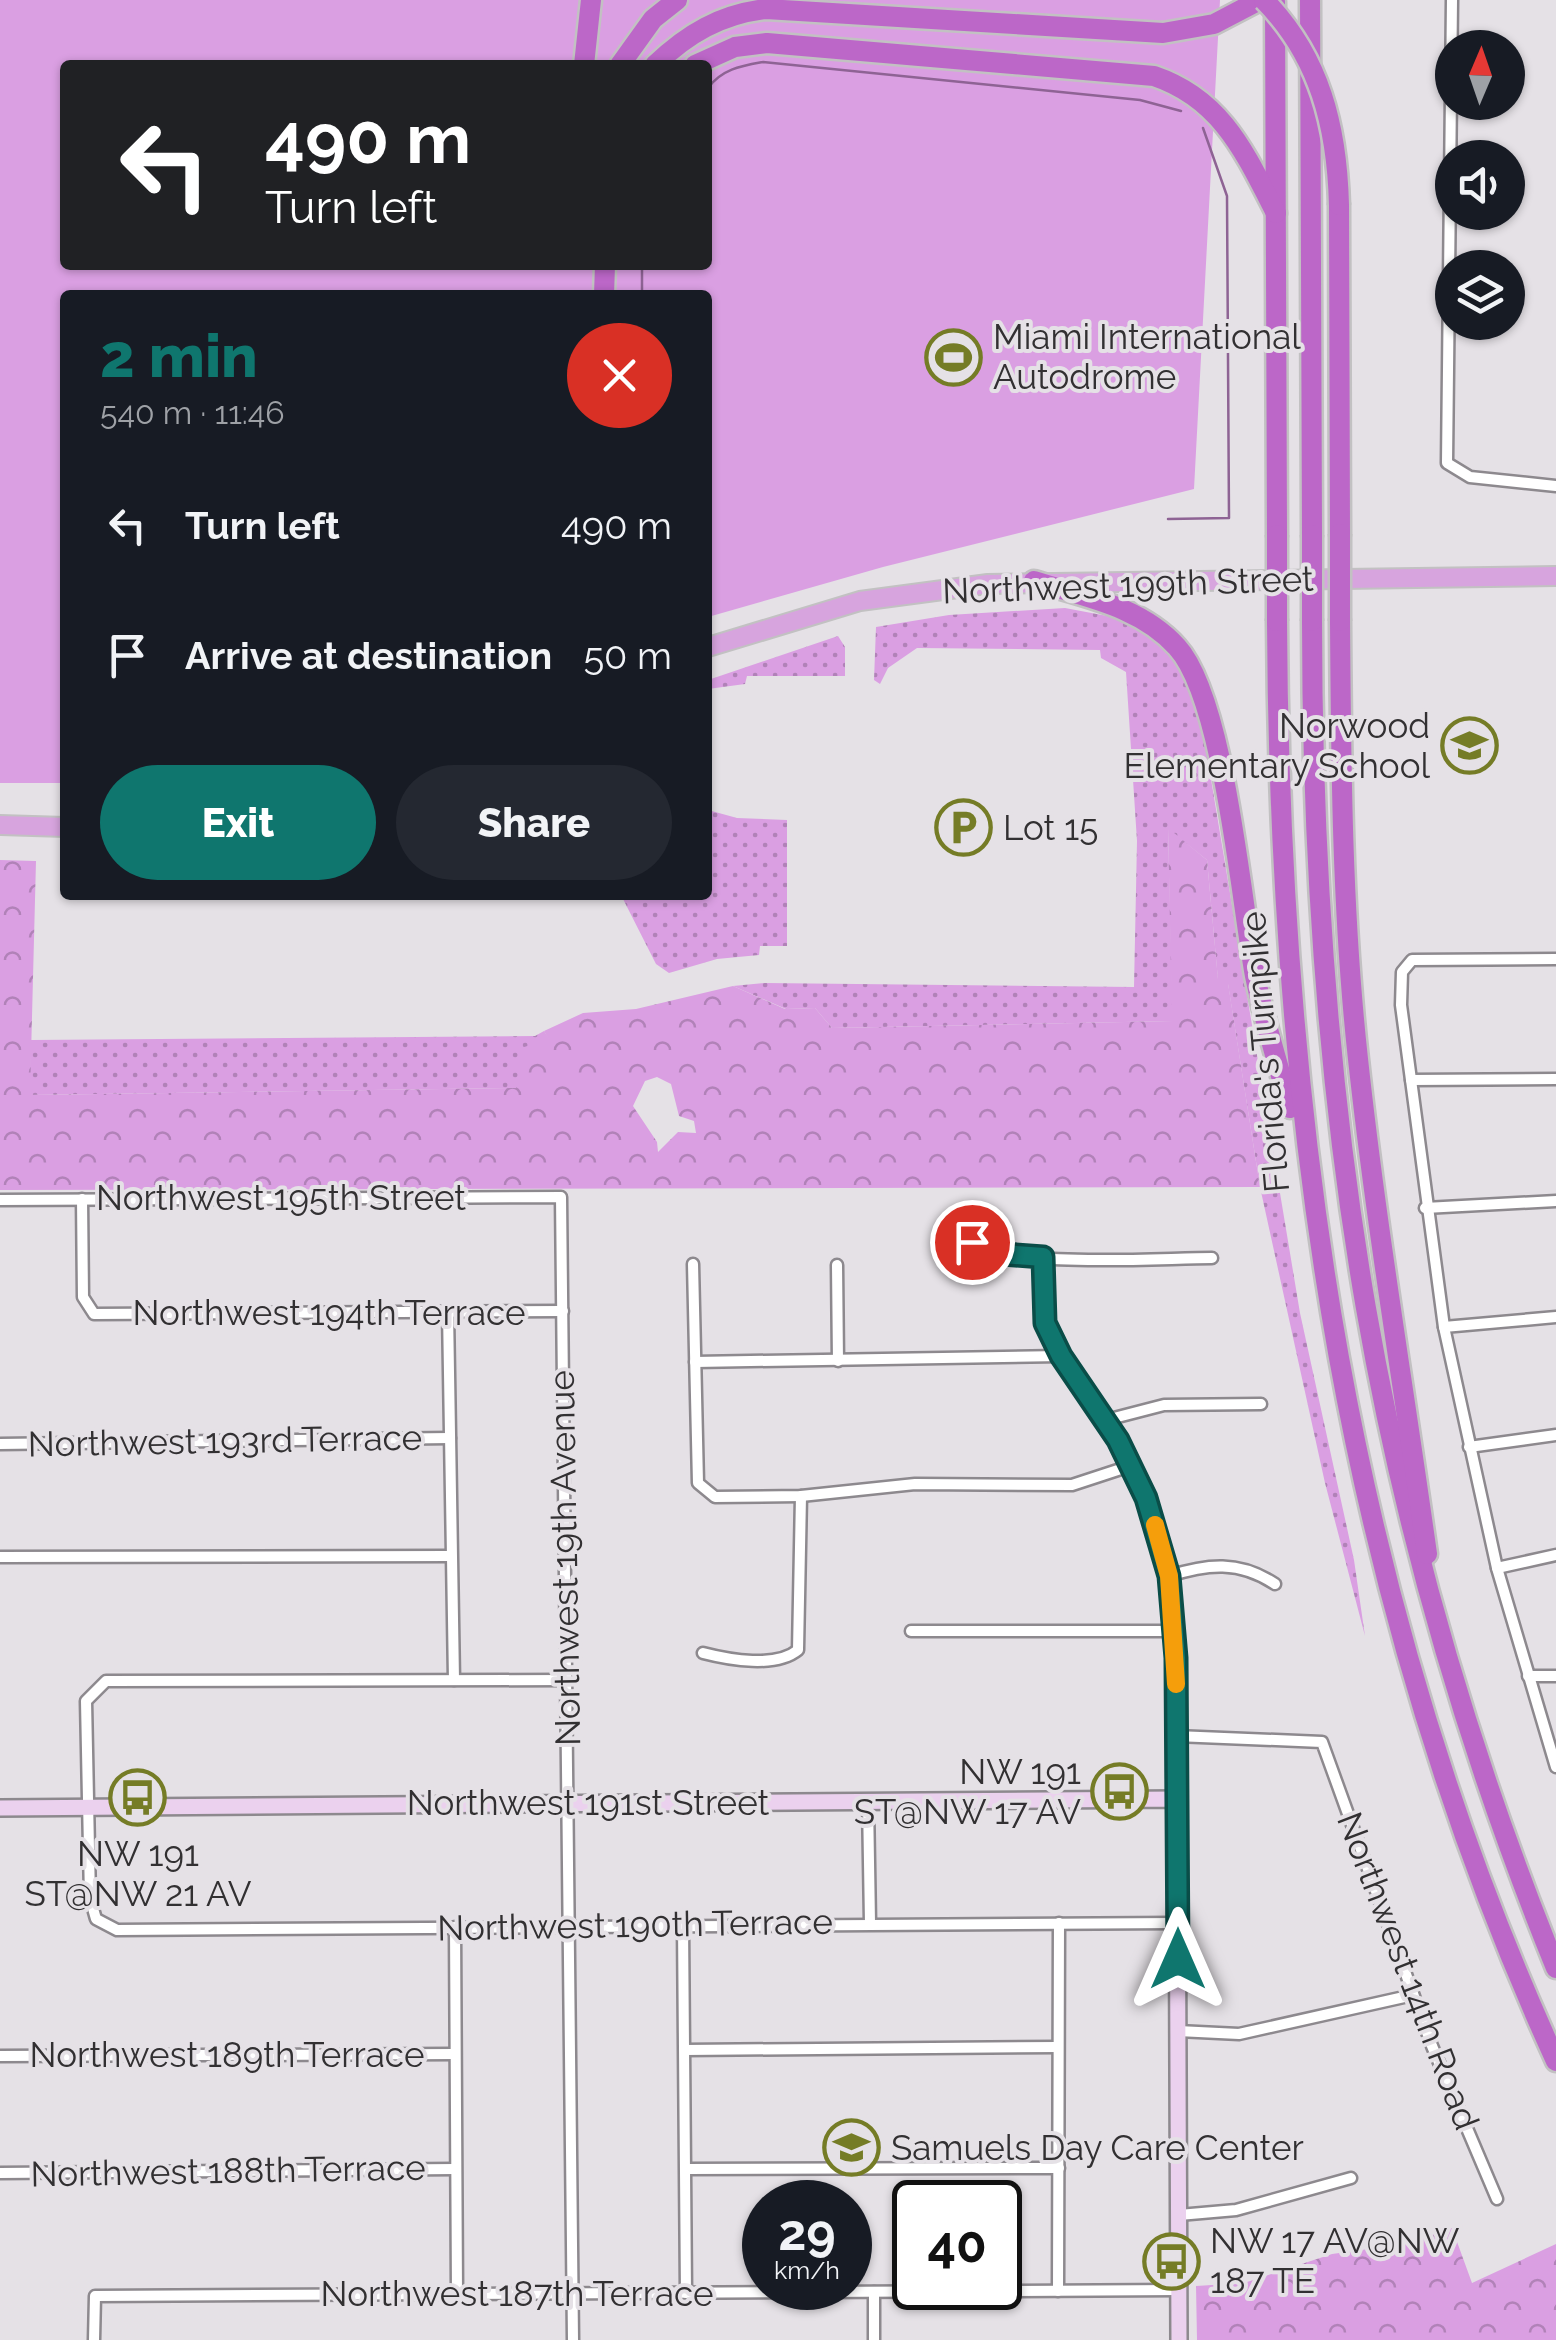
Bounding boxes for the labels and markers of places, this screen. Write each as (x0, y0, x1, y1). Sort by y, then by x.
place label: Miami International Autodrome (993, 316, 1301, 397)
sports icon: Miami International Autodrome (924, 327, 984, 387)
place label: Norwood Elementary School (1124, 705, 1430, 786)
school or university icon: Norwood Elementary School (1439, 716, 1499, 776)
parking icon: Lot 15 (934, 798, 994, 858)
place label: Lot 15 (1003, 807, 1098, 848)
pin (930, 1200, 1015, 1285)
place label: NW 191 ST@NW 17 AV (854, 1751, 1081, 1832)
bus stop icon: NW 191 ST@NW 17 AV (1090, 1762, 1150, 1822)
bus stop icon: NW 191 ST@NW 21 AV (108, 1768, 168, 1828)
place label: NW 191 ST@NW 21 AV (25, 1833, 252, 1914)
school or university icon: Samuels Day Care Center (822, 2118, 882, 2178)
place label: Samuels Day Care Center (891, 2127, 1304, 2168)
place label: NW 17 AV@NW 187 TE (1210, 2220, 1460, 2301)
bus stop icon: NW 17 AV@NW 187 TE (1141, 2231, 1201, 2291)

